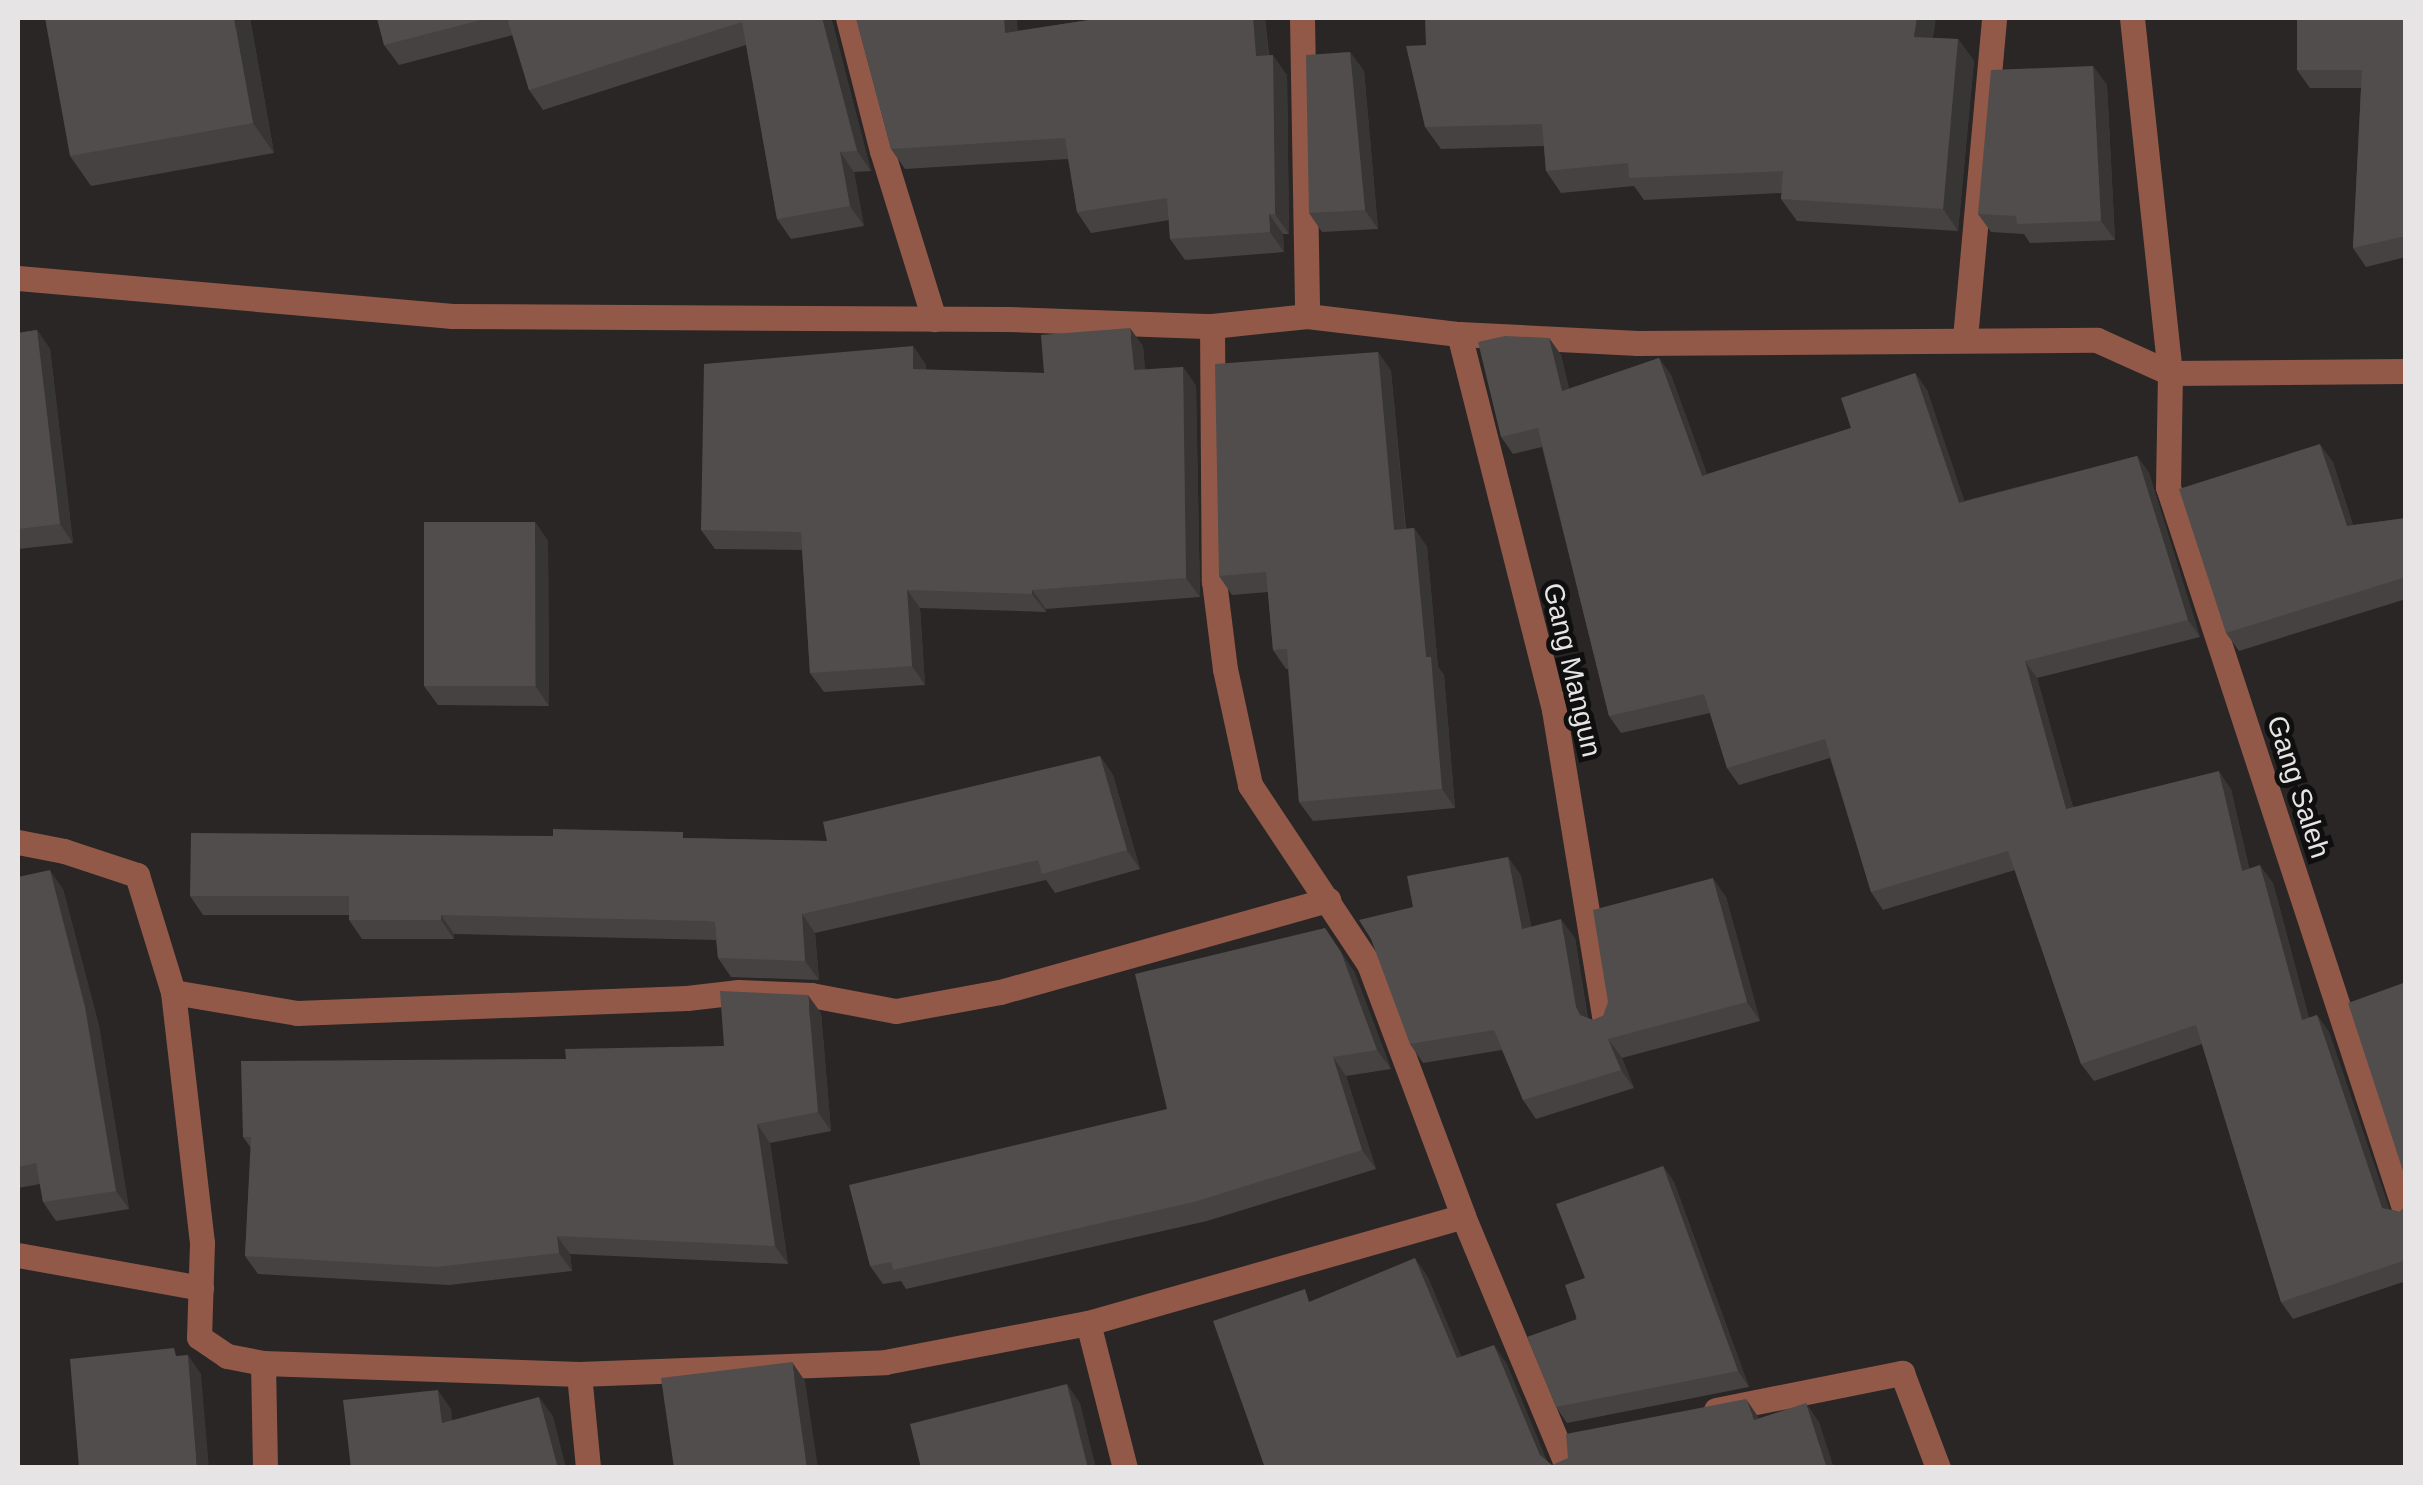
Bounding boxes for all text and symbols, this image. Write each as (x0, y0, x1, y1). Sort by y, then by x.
street label: Gang Mangun (1536, 580, 1608, 760)
street label: Gang Saleh (2259, 711, 2337, 863)

